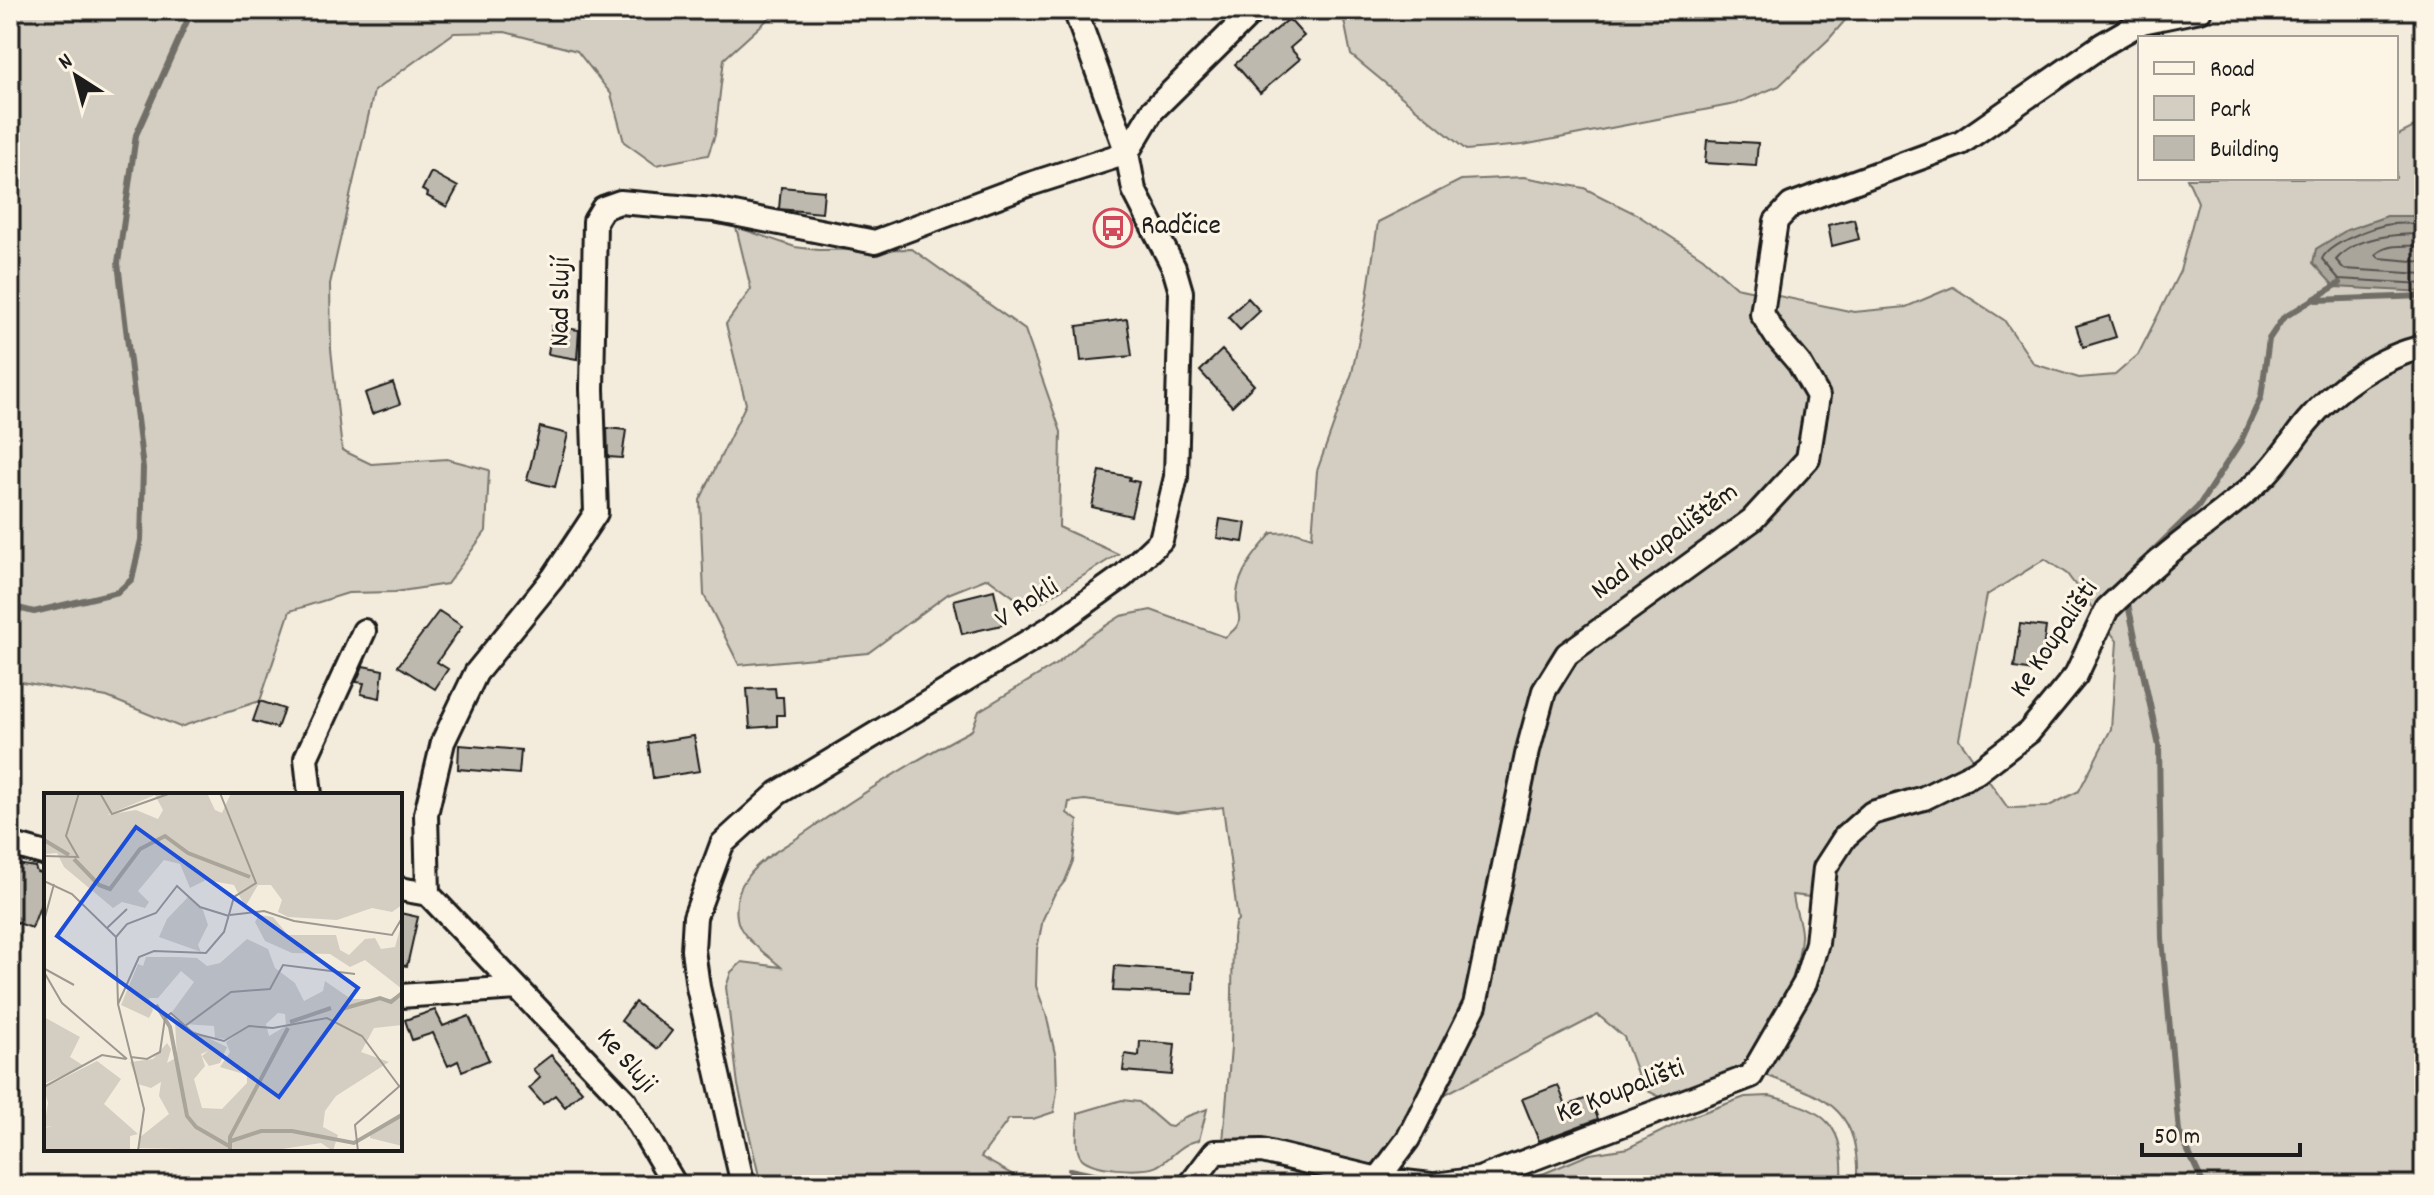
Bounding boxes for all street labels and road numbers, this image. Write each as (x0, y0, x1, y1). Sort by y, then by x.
street label: Nad Slují (542, 255, 584, 347)
street label: Nad Koupalištěm (1584, 474, 1748, 612)
street label: V Rokli (988, 569, 1068, 641)
street label: Ke Koupališti (2002, 573, 2110, 707)
street label: Ke Sluji (585, 1020, 665, 1104)
street label: Ke Koupališti (1551, 1050, 1691, 1136)

